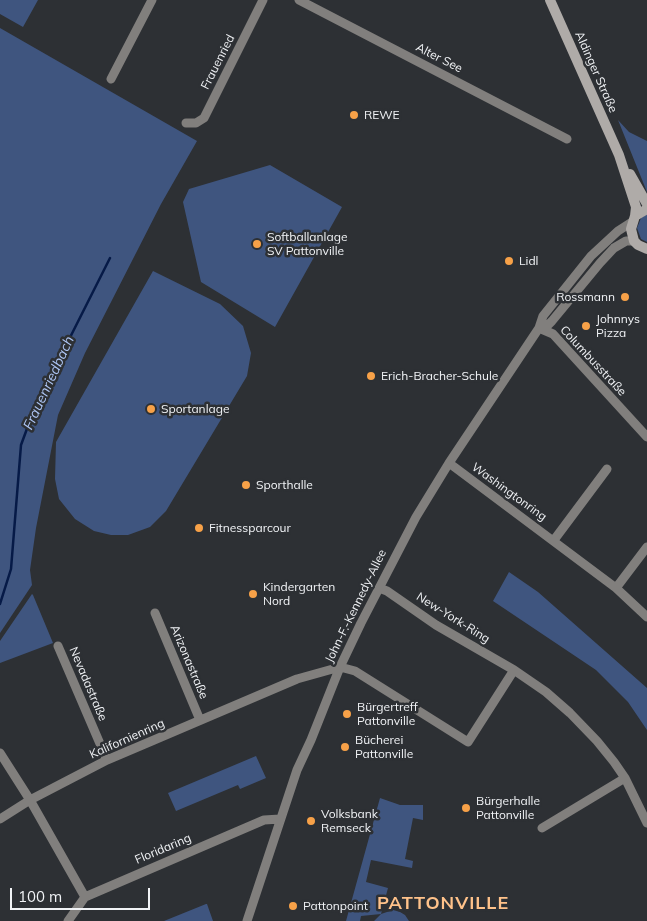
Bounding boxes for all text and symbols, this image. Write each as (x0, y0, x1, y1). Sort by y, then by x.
street label: Aldinger Straße (572, 29, 620, 115)
street label: Frauenried (198, 32, 238, 92)
street label: Alter See (413, 40, 465, 76)
place label: REWE (364, 108, 400, 122)
marker: REWE (348, 109, 360, 121)
place label: Softballanlage SV Pattonville (267, 230, 347, 258)
marker: Softballanlage SV Pattonville (251, 238, 263, 250)
place label: Lidl (519, 254, 538, 268)
marker: Lidl (503, 255, 515, 267)
place label: Rossmann (556, 290, 615, 304)
marker: Rossmann (619, 291, 631, 303)
place label: Johnnys Pizza (596, 312, 640, 340)
marker: Johnnys Pizza (580, 320, 592, 332)
street label: Columbusstraße (557, 323, 629, 399)
water label: Frauenriedbach (20, 333, 78, 433)
place label: Erich-Bracher-Schule (381, 369, 498, 383)
marker: Erich-Bracher-Schule (365, 370, 377, 382)
place label: Sportanlage (161, 402, 229, 416)
marker: Sportanlage (145, 403, 157, 415)
street label: Washingtonring (469, 460, 549, 524)
place label: Sporthalle (256, 478, 313, 492)
marker: Sporthalle (240, 479, 252, 491)
place label: Fitnessparcour (209, 521, 291, 535)
marker: Fitnessparcour (193, 522, 205, 534)
street label: John-F.-Kennedy-Allee (322, 547, 390, 665)
place label: Kindergarten Nord (263, 580, 335, 608)
marker: Kindergarten Nord (247, 588, 259, 600)
street label: New-York-Ring (414, 590, 492, 646)
street label: Arizonastraße (167, 623, 211, 701)
street label: Nevadastraße (66, 645, 110, 723)
place label: Bürgertreff Pattonville (357, 700, 418, 728)
marker: Bürgertreff Pattonville (341, 708, 353, 720)
street label: Kalifornienring (87, 716, 167, 762)
place label: Bücherei Pattonville (355, 733, 413, 761)
marker: Bücherei Pattonville (339, 741, 351, 753)
place label: Bürgerhalle Pattonville (476, 794, 540, 822)
marker: Bürgerhalle Pattonville (460, 802, 472, 814)
place label: Volksbank Remseck (321, 807, 378, 835)
marker: Volksbank Remseck (305, 815, 317, 827)
street label: Floridaring (133, 831, 193, 867)
scale bar (12, 878, 152, 910)
text: 100 m (18, 887, 62, 906)
district label: PATTONVILLE (376, 893, 510, 915)
place label: Pattonpoint (303, 899, 368, 913)
marker: Pattonpoint (287, 900, 299, 912)

